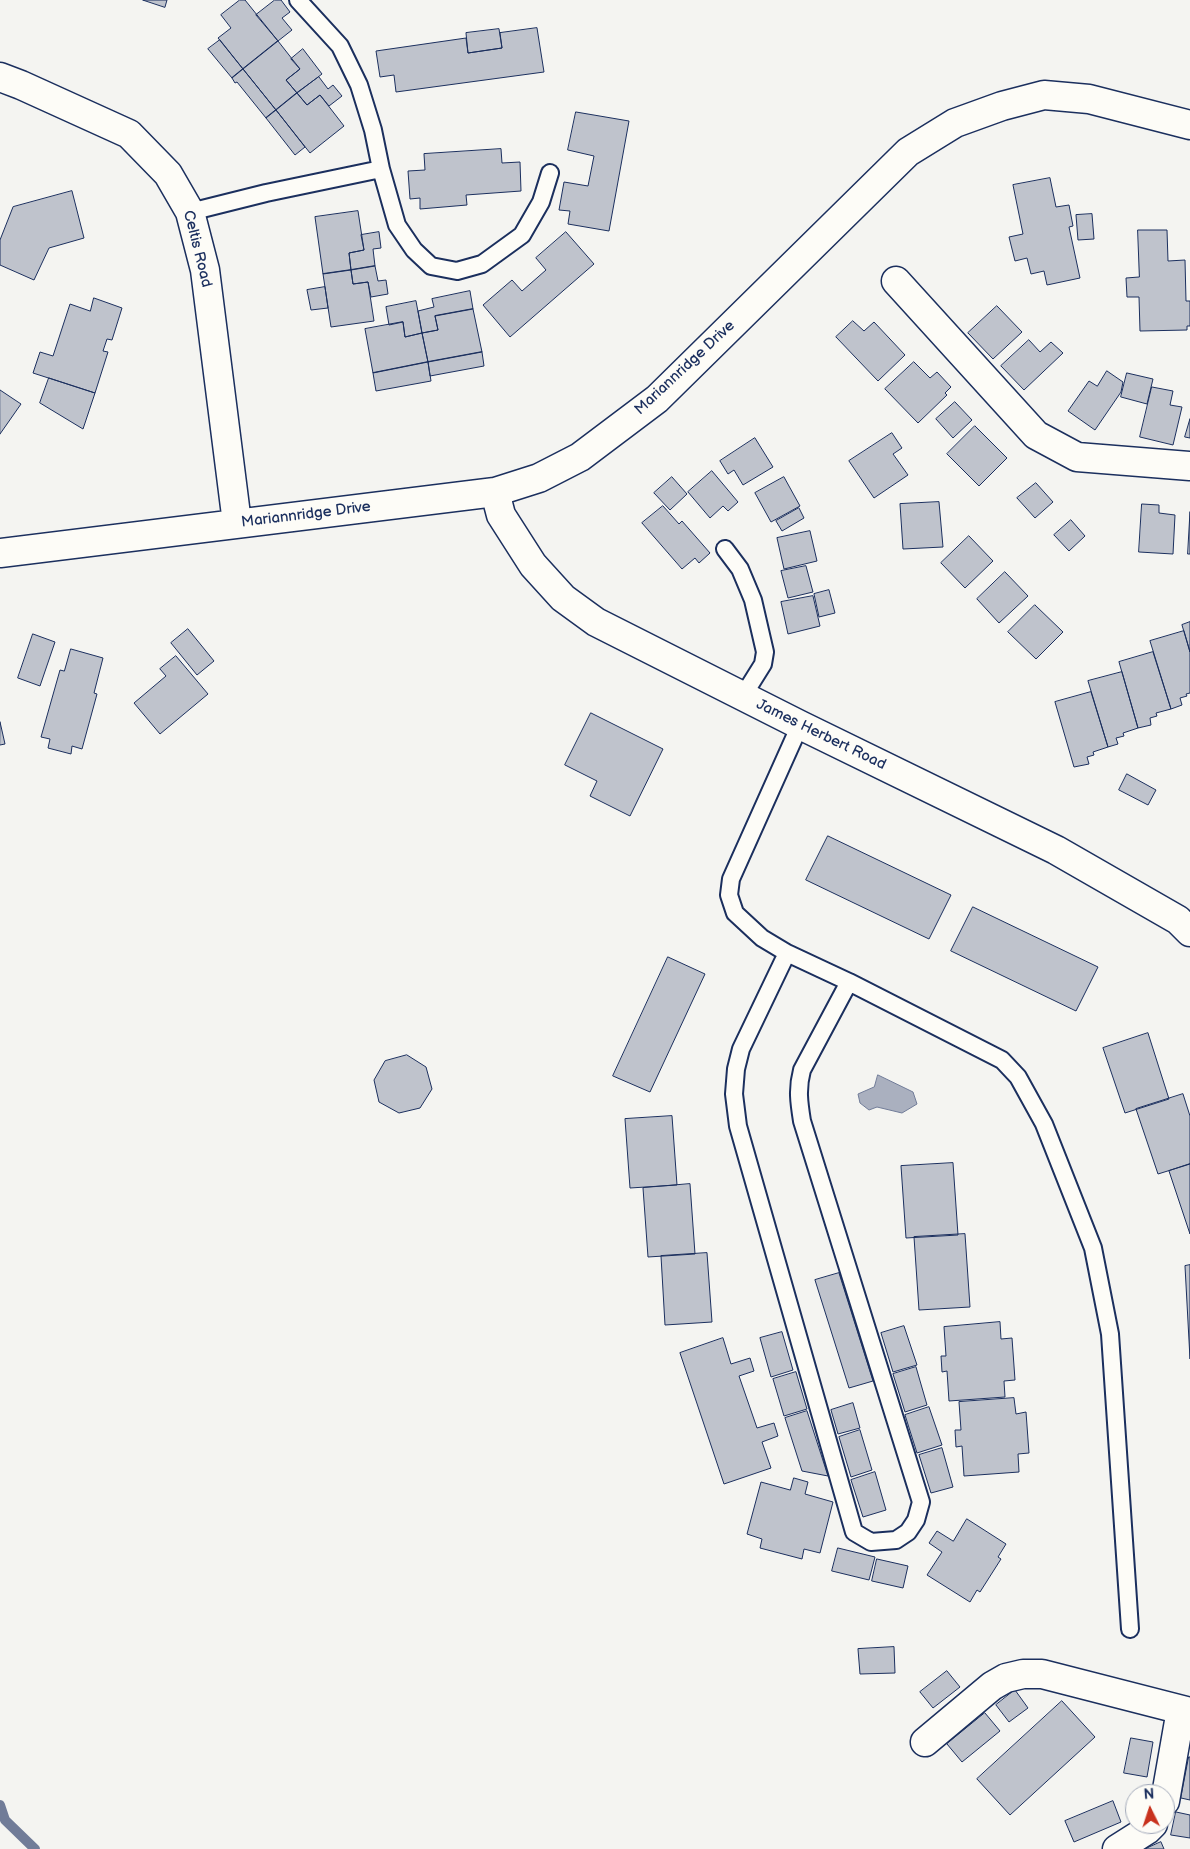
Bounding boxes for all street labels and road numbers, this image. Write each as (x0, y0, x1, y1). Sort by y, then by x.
street label: Celtis Road (179, 209, 215, 289)
street label: Mariannridge Drive (631, 317, 739, 419)
street label: Mariannridge Drive (240, 498, 372, 532)
street label: James Herbert Road (753, 696, 889, 774)

